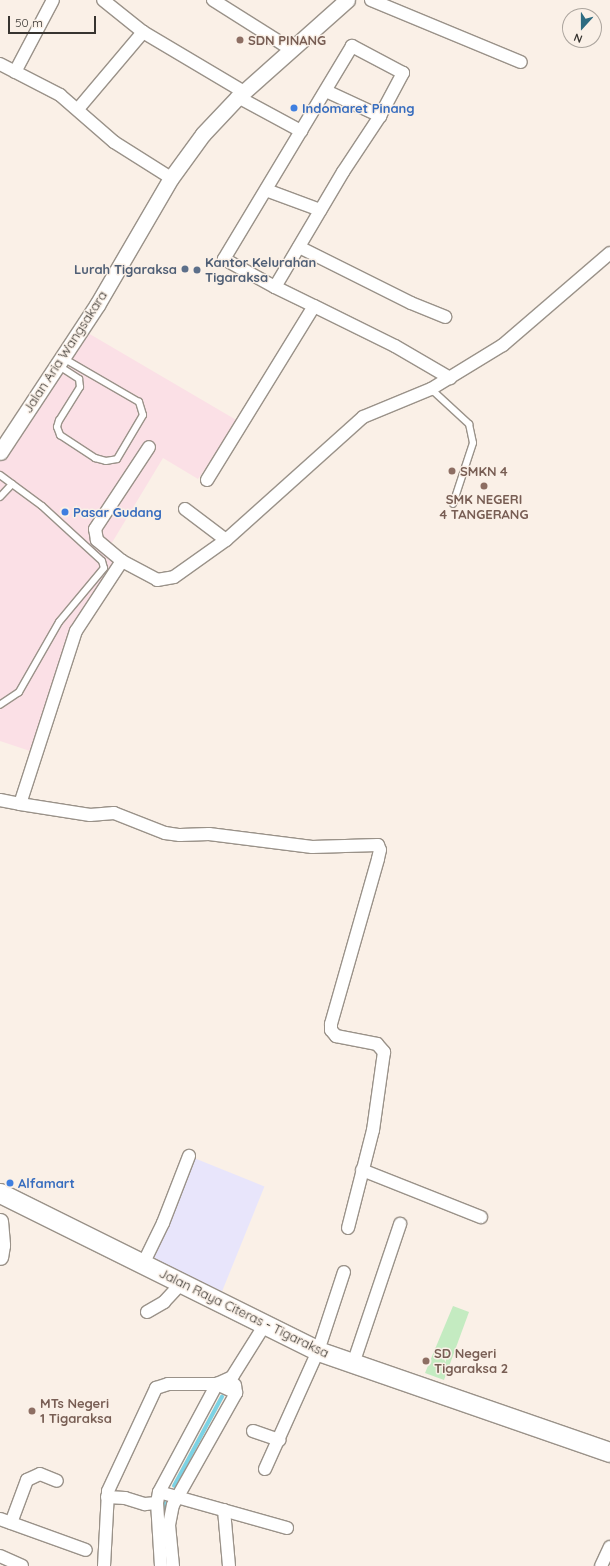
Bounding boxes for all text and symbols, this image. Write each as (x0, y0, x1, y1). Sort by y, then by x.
scale bar (10, 8, 98, 34)
north arrow (562, 8, 602, 48)
text: 50 m (15, 15, 43, 30)
text: N (572, 30, 584, 46)
place label: SDN PINANG (248, 32, 326, 48)
marker: SDN PINANG (235, 35, 245, 45)
place label: Indomaret Pinang (302, 100, 415, 116)
marker: Indomaret Pinang (289, 103, 299, 113)
place label: Kantor Kelurahan Tigaraksa (205, 255, 316, 286)
place label: Lurah Tigaraksa (74, 261, 177, 277)
marker: Lurah Tigaraksa (180, 264, 190, 274)
marker: Kantor Kelurahan Tigaraksa (192, 265, 202, 275)
street label: Jalan Aria Wangsakara (20, 288, 110, 416)
place label: SMKN 4 (460, 463, 508, 479)
marker: SMKN 4 (447, 466, 457, 476)
marker: SMK NEGERI 4 TANGERANG (479, 481, 489, 491)
place label: SMK NEGERI 4 TANGERANG (440, 492, 528, 523)
place label: Pasar Gudang (73, 504, 162, 520)
marker: Pasar Gudang (60, 507, 70, 517)
place label: Alfamart (18, 1175, 75, 1191)
marker: Alfamart (5, 1178, 15, 1188)
street label: Jalan Raya Citeras - Tigaraksa (157, 1265, 331, 1361)
place label: SD Negeri Tigaraksa 2 (434, 1346, 508, 1377)
marker: SD Negeri Tigaraksa 2 (421, 1356, 431, 1366)
place label: MTs Negeri 1 Tigaraksa (40, 1396, 112, 1427)
marker: MTs Negeri 1 Tigaraksa (27, 1406, 37, 1416)

